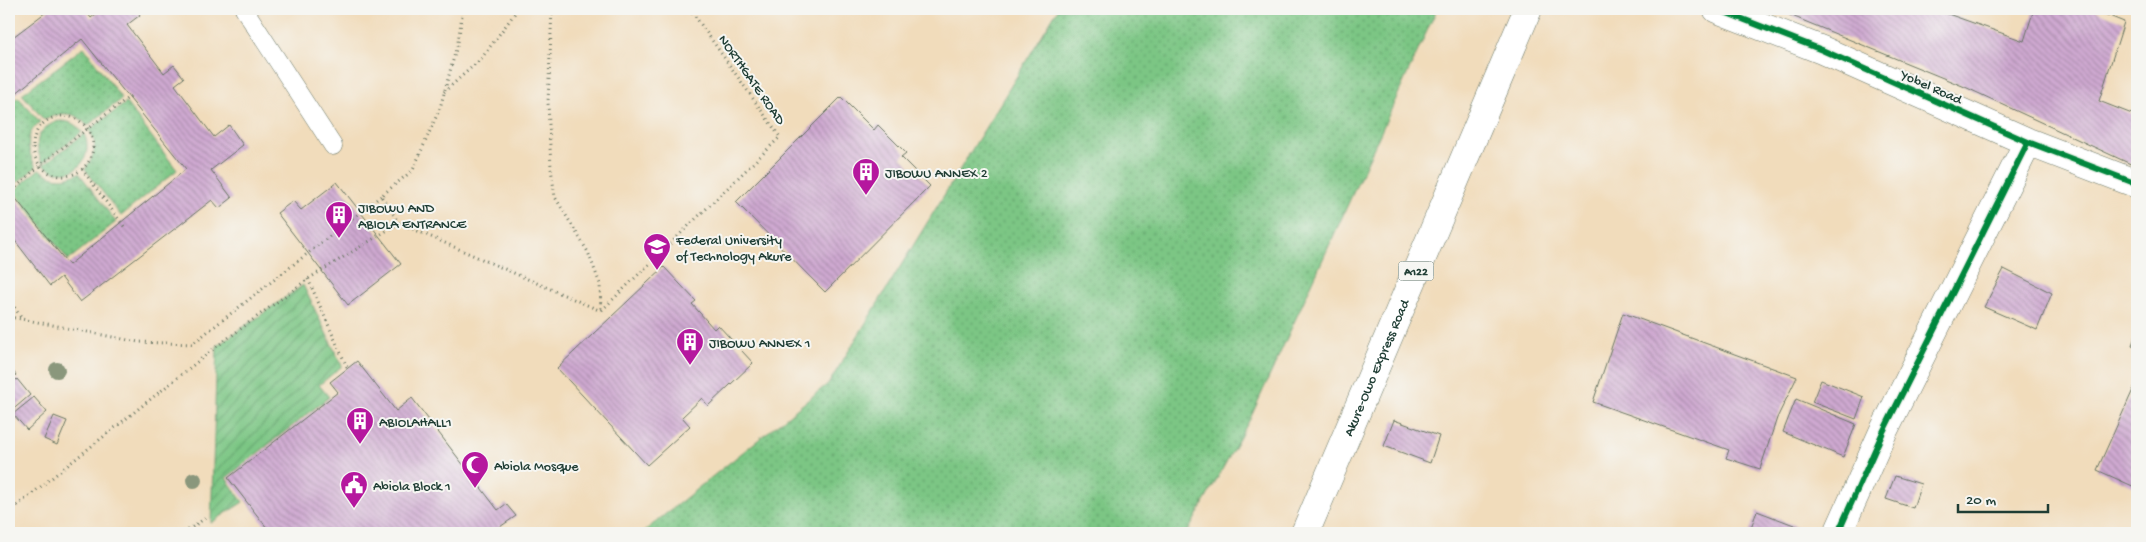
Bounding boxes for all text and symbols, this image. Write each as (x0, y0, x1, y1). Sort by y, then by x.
street label: NORTHGATE ROAD (714, 32, 789, 129)
street label: Yobel Road (1896, 66, 1966, 110)
building icon: JIBOWU ANNEX 2 (851, 157, 881, 196)
place label: JIBOWU ANNEX 2 (885, 166, 988, 183)
building icon: JIBOWU AND ABIOLA ENTRANCE (324, 200, 354, 239)
place label: JIBOWU AND ABIOLA ENTRANCE (358, 201, 467, 234)
school or university icon: Federal University of Technology Akure (642, 232, 672, 271)
place label: Federal University of Technology Akure (675, 233, 792, 266)
road number: A122 (1398, 262, 1434, 280)
street label: Akure-Owo Express Road (1341, 296, 1415, 439)
building icon: JIBOWU ANNEX 1 (675, 327, 705, 366)
place label: JIBOWU ANNEX 1 (709, 336, 810, 353)
building icon: ABIOLAHALL1 (345, 406, 375, 445)
place label: ABIOLAHALL1 (379, 415, 452, 432)
mosque icon: Abiola Mosque (460, 450, 490, 489)
place label: Abiola Mosque (494, 459, 579, 476)
public building icon: Abiola Block 1 (339, 470, 369, 509)
place label: Abiola Block 1 (373, 479, 451, 496)
scale bar (1958, 482, 2048, 514)
text: 20 m (1966, 492, 1996, 510)

